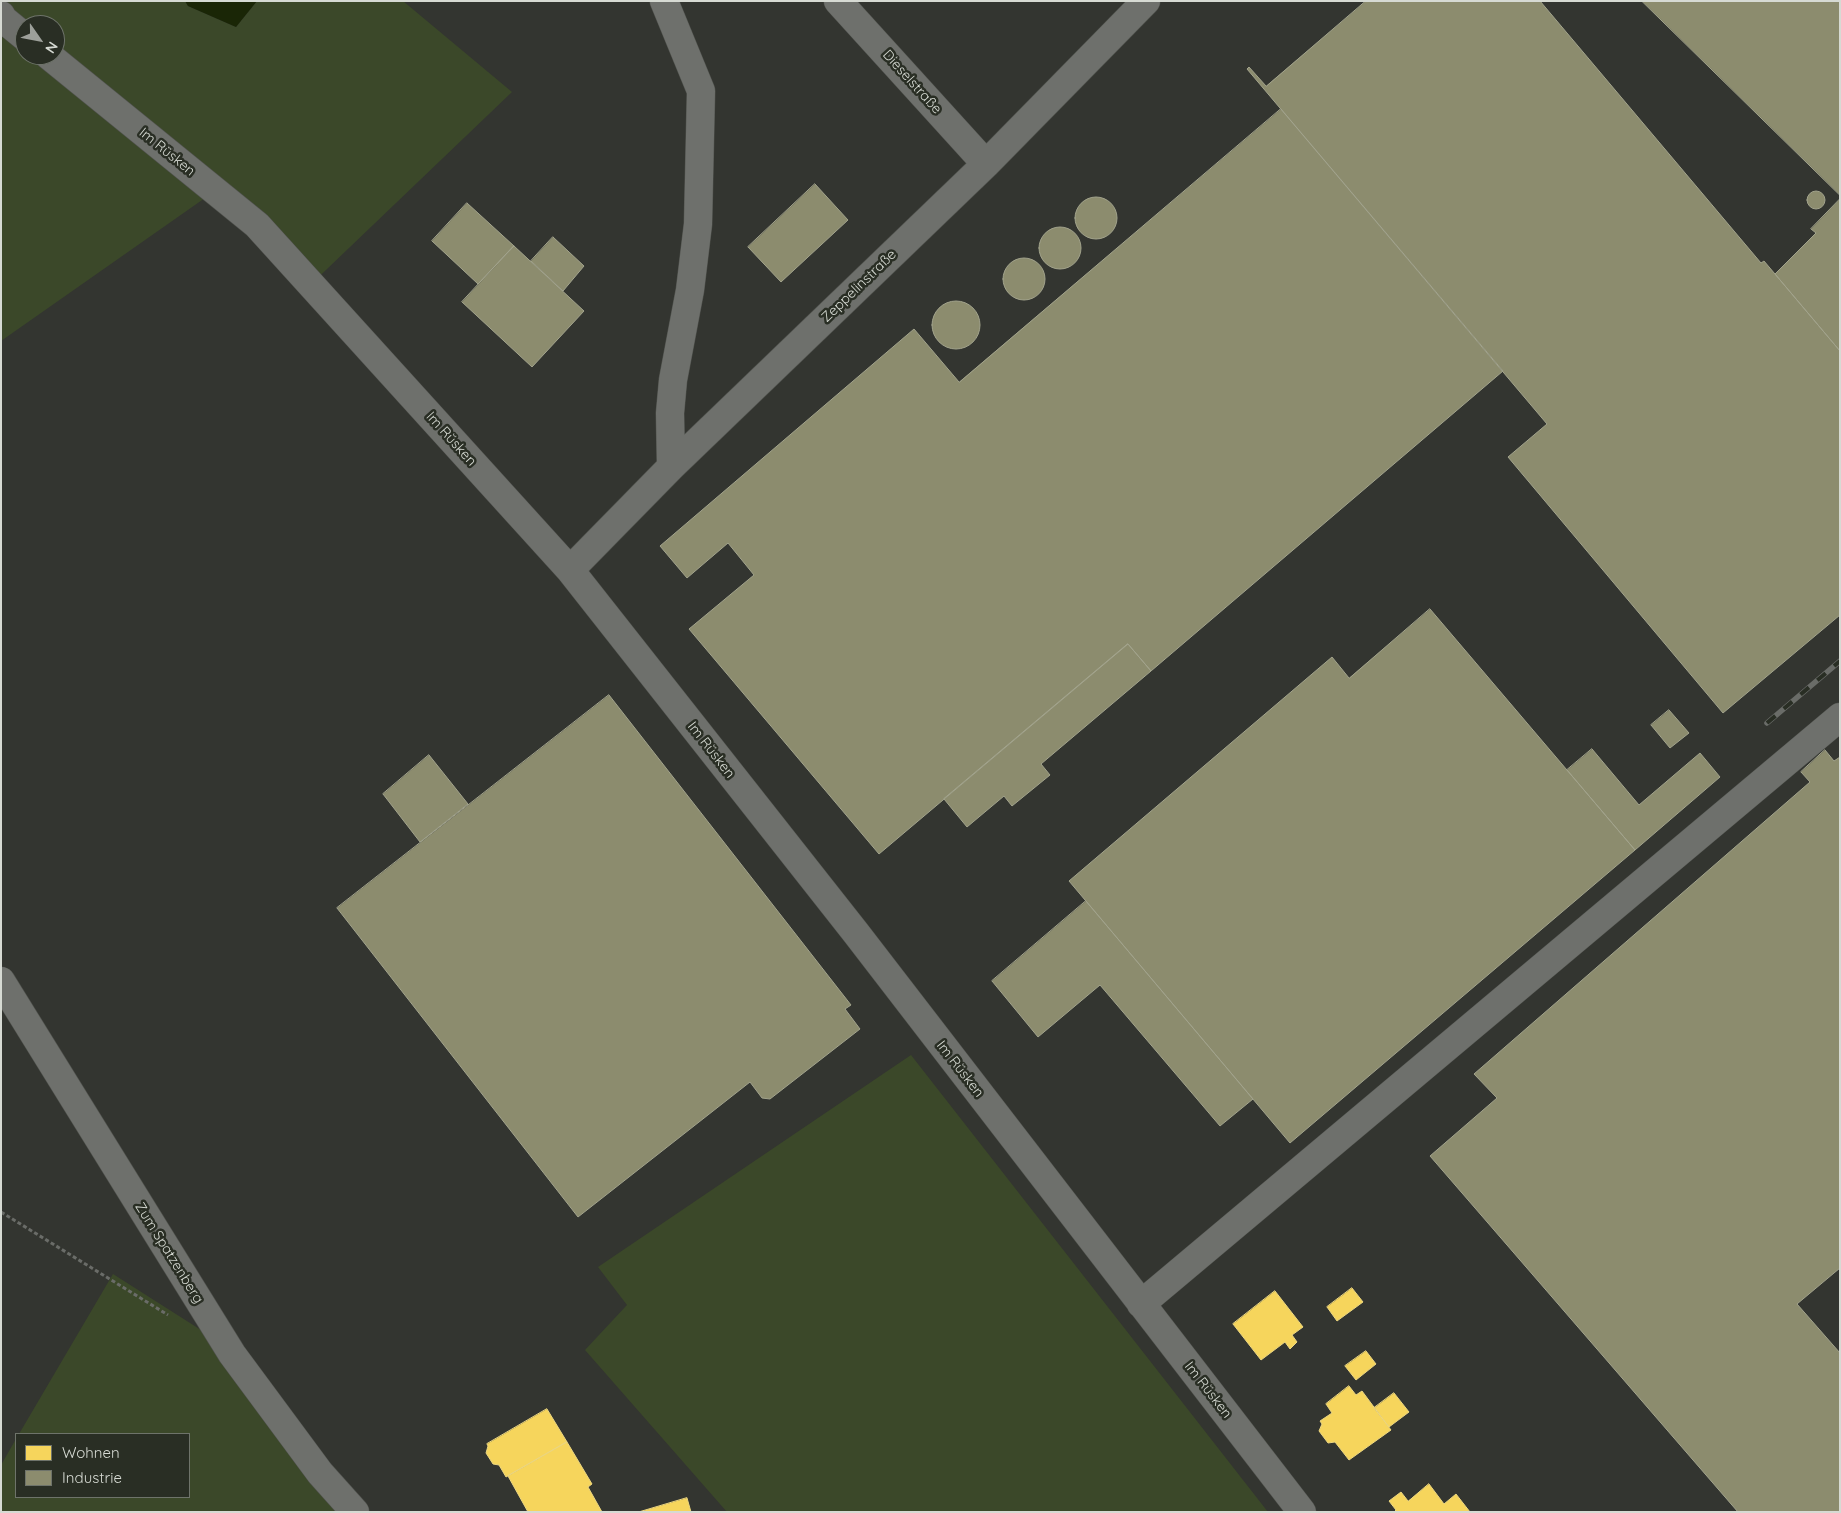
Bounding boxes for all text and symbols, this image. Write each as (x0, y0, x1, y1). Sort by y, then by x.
north arrow (15, 15, 65, 65)
text: N (41, 38, 62, 57)
street label: Dieselstraße (879, 47, 945, 117)
street label: Im Rüsken (136, 124, 198, 180)
street label: Zeppelinstraße (818, 246, 900, 326)
street label: Im Rüsken (422, 408, 480, 470)
street label: Im Rüsken (684, 718, 738, 782)
street label: Im Rüsken (933, 1037, 987, 1101)
street label: Zum Spatzenberg (131, 1199, 207, 1307)
street label: Im Rüsken (1181, 1358, 1235, 1422)
legend (15, 1433, 190, 1498)
text: Wohnen (62, 1443, 120, 1462)
text: Industrie (62, 1468, 122, 1487)

